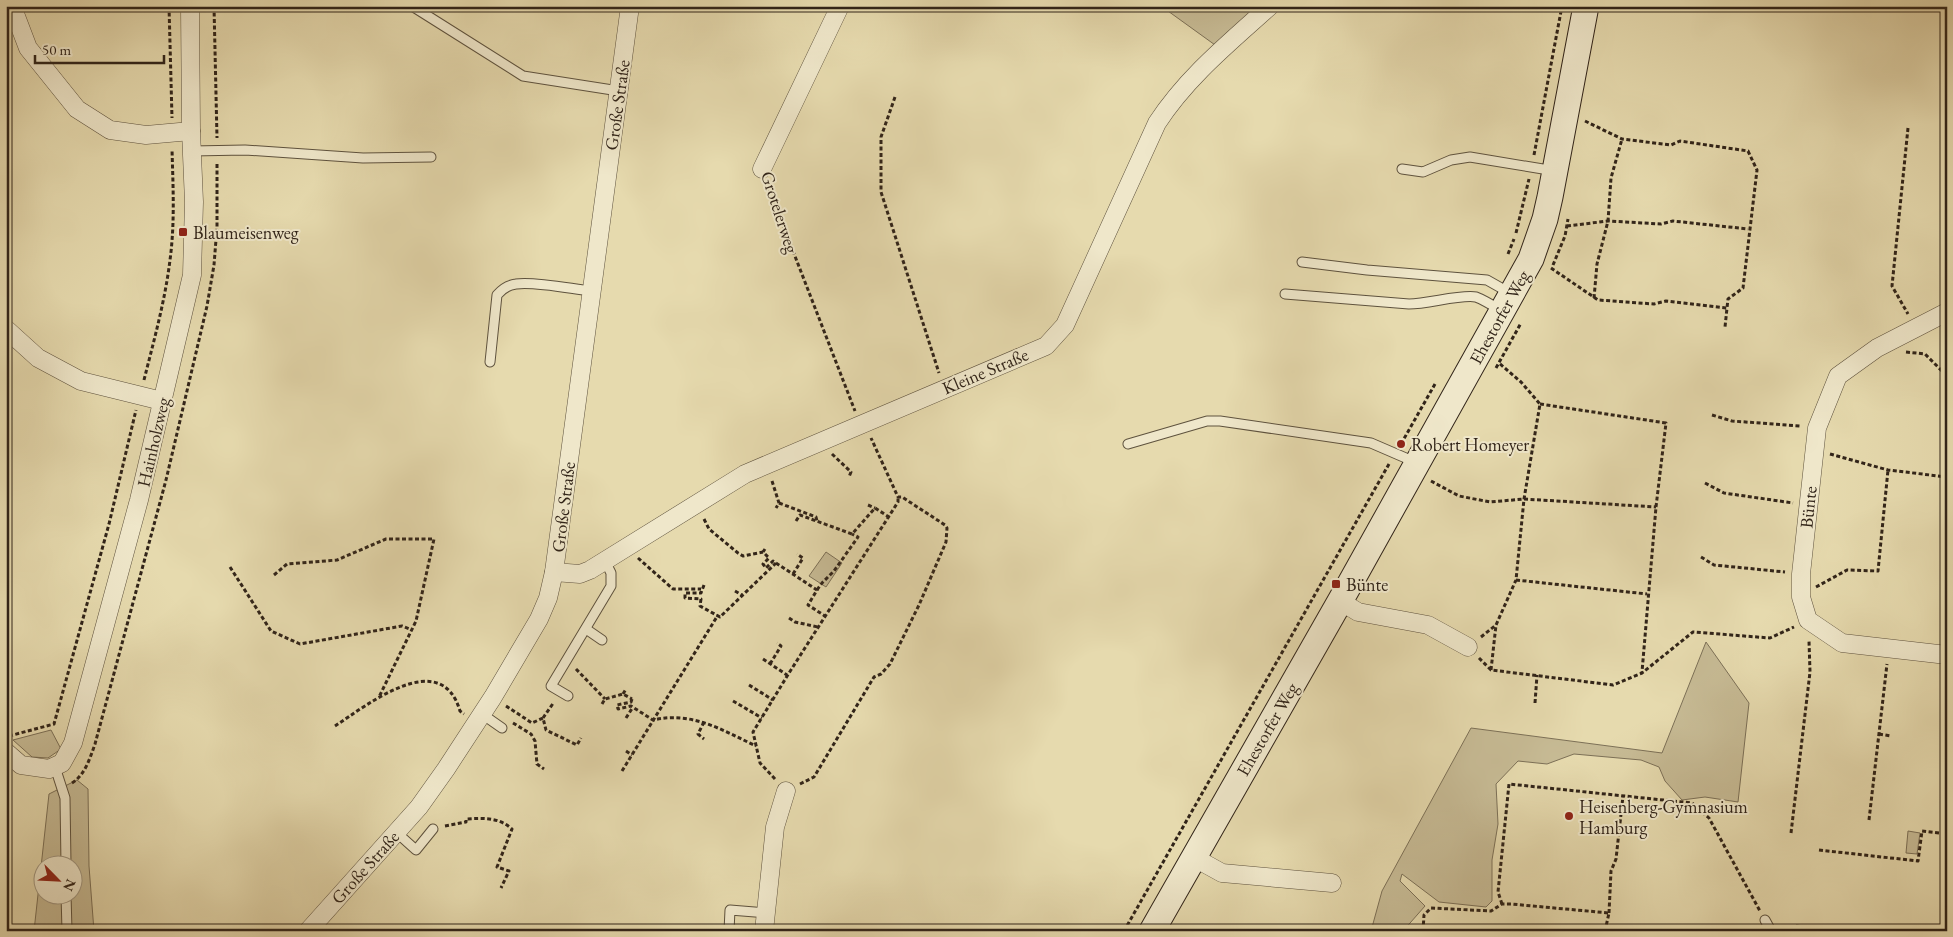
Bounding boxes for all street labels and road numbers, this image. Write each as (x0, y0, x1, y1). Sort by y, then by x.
street label: Große Straße (599, 58, 635, 152)
street label: Grotelerweg (756, 168, 804, 256)
street label: Ehestorfer Weg (1464, 266, 1534, 368)
street label: Kleine Straße (938, 343, 1032, 399)
street label: Hainholzweg (132, 395, 175, 489)
street label: Große Straße (546, 460, 580, 554)
street label: Bünte (1794, 485, 1822, 529)
street label: Ehestorfer Weg (1231, 678, 1303, 780)
street label: Große Straße (326, 825, 404, 909)

